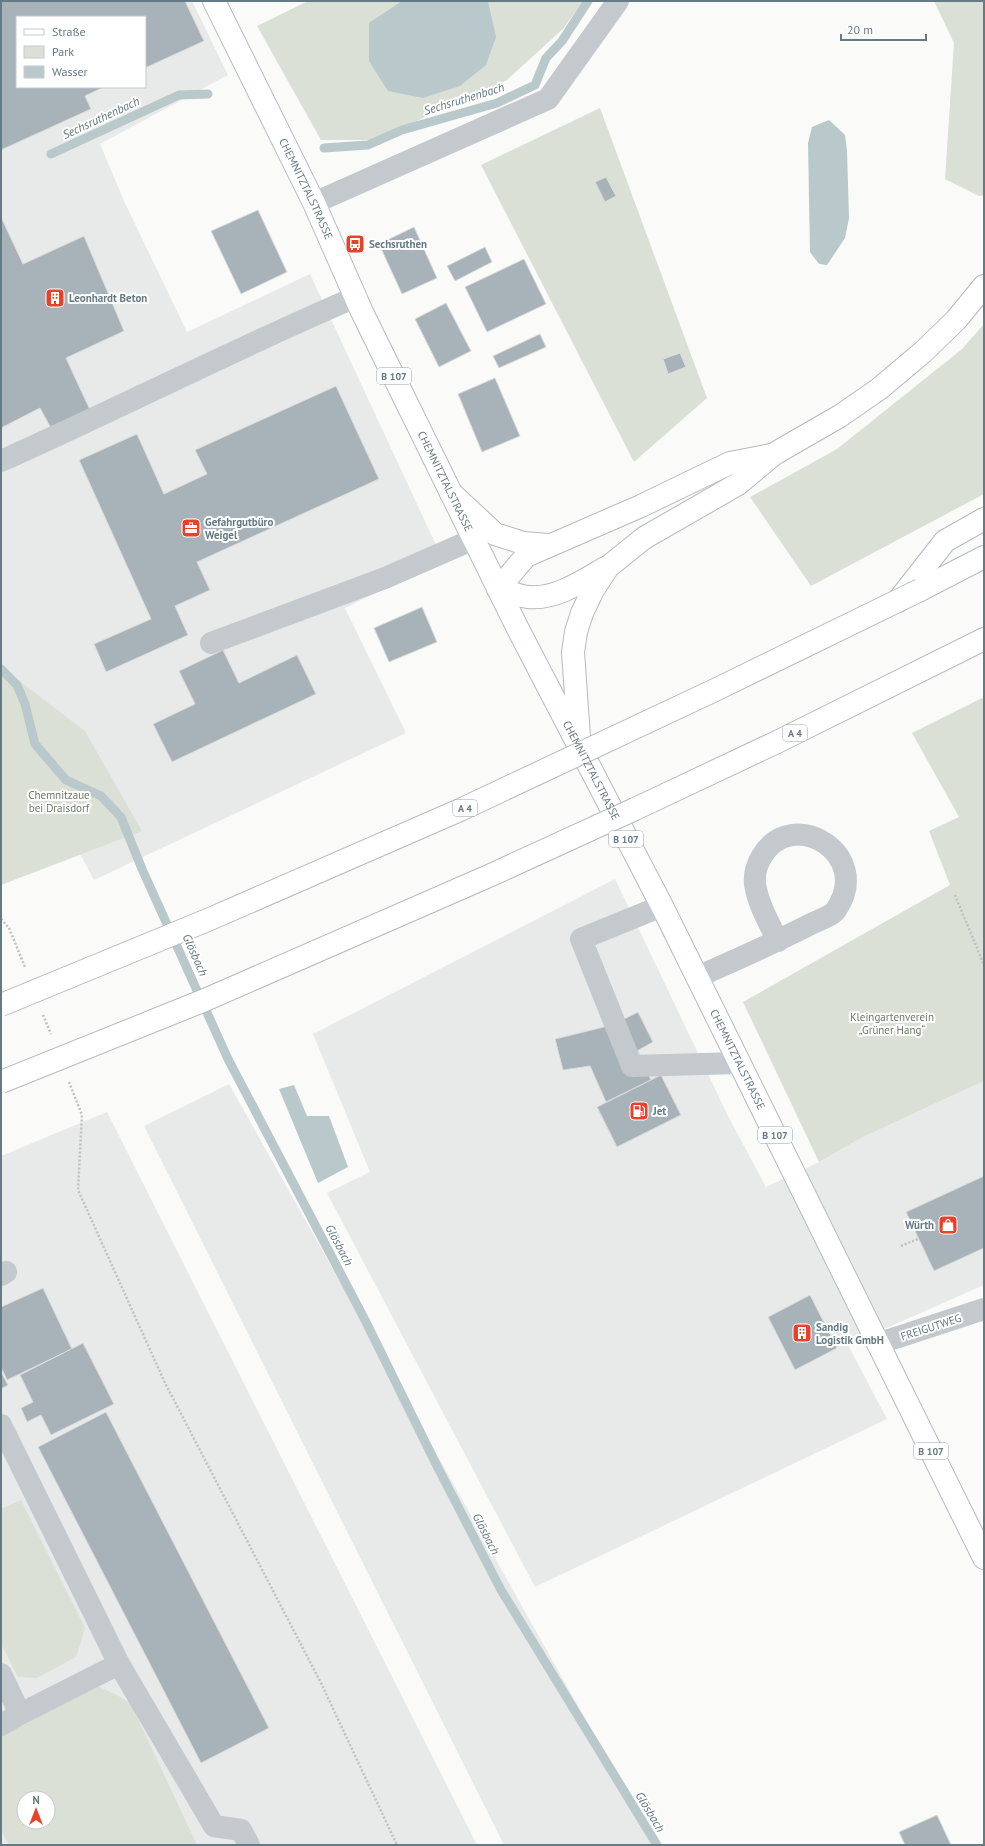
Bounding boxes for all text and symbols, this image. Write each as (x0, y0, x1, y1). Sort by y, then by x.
legend (16, 16, 146, 88)
scale bar (841, 16, 926, 42)
text: 20 m (847, 22, 873, 37)
text: Straße (52, 24, 86, 39)
text: Park (52, 44, 74, 59)
text: Wasser (52, 64, 88, 79)
water label: Sechsruthenbach (422, 79, 506, 118)
water label: Sechsruthenbach (60, 93, 142, 142)
street label: CHEMNITZTALSTRASSE (276, 136, 336, 241)
bus stop icon: Sechsruthen (344, 233, 366, 255)
place label: Sechsruthen (369, 237, 427, 251)
building icon: Leonhardt Beton (44, 287, 66, 309)
place label: Leonhardt Beton (69, 291, 147, 305)
road number: B 107 (377, 368, 411, 384)
street label: CHEMNITZTALSTRASSE (415, 429, 476, 534)
place label: Gefahrgutbüro Weigel (205, 515, 273, 542)
office icon: Gefahrgutbüro Weigel (180, 517, 202, 539)
street label: CHEMNITZTALSTRASSE (560, 718, 623, 822)
road number: A 4 (783, 725, 807, 741)
park label: Chemnitzaue bei Draisdorf (28, 788, 90, 815)
road number: A 4 (453, 800, 477, 816)
road number: B 107 (609, 831, 643, 847)
water label: Glösbach (180, 931, 211, 978)
street label: CHEMNITZTALSTRASSE (707, 1007, 768, 1112)
park label: Kleingartenverein „Grüner Hang“ (850, 1010, 934, 1037)
fuel station icon: Jet (628, 1100, 650, 1122)
place label: Jet (652, 1104, 666, 1118)
road number: B 107 (758, 1127, 792, 1143)
shop icon: Würth (937, 1214, 959, 1236)
place label: Würth (905, 1218, 934, 1232)
water label: Glösbach (322, 1222, 357, 1268)
street label: FREIGUTWEG (899, 1311, 963, 1343)
place label: Sandig Logistik GmbH (816, 1320, 884, 1347)
building icon: Sandig Logistik GmbH (791, 1322, 813, 1344)
road number: B 107 (914, 1443, 948, 1459)
water label: Glösbach (470, 1511, 503, 1557)
water label: Glösbach (633, 1789, 668, 1835)
north arrow (16, 1790, 56, 1830)
text: N (32, 1793, 40, 1807)

